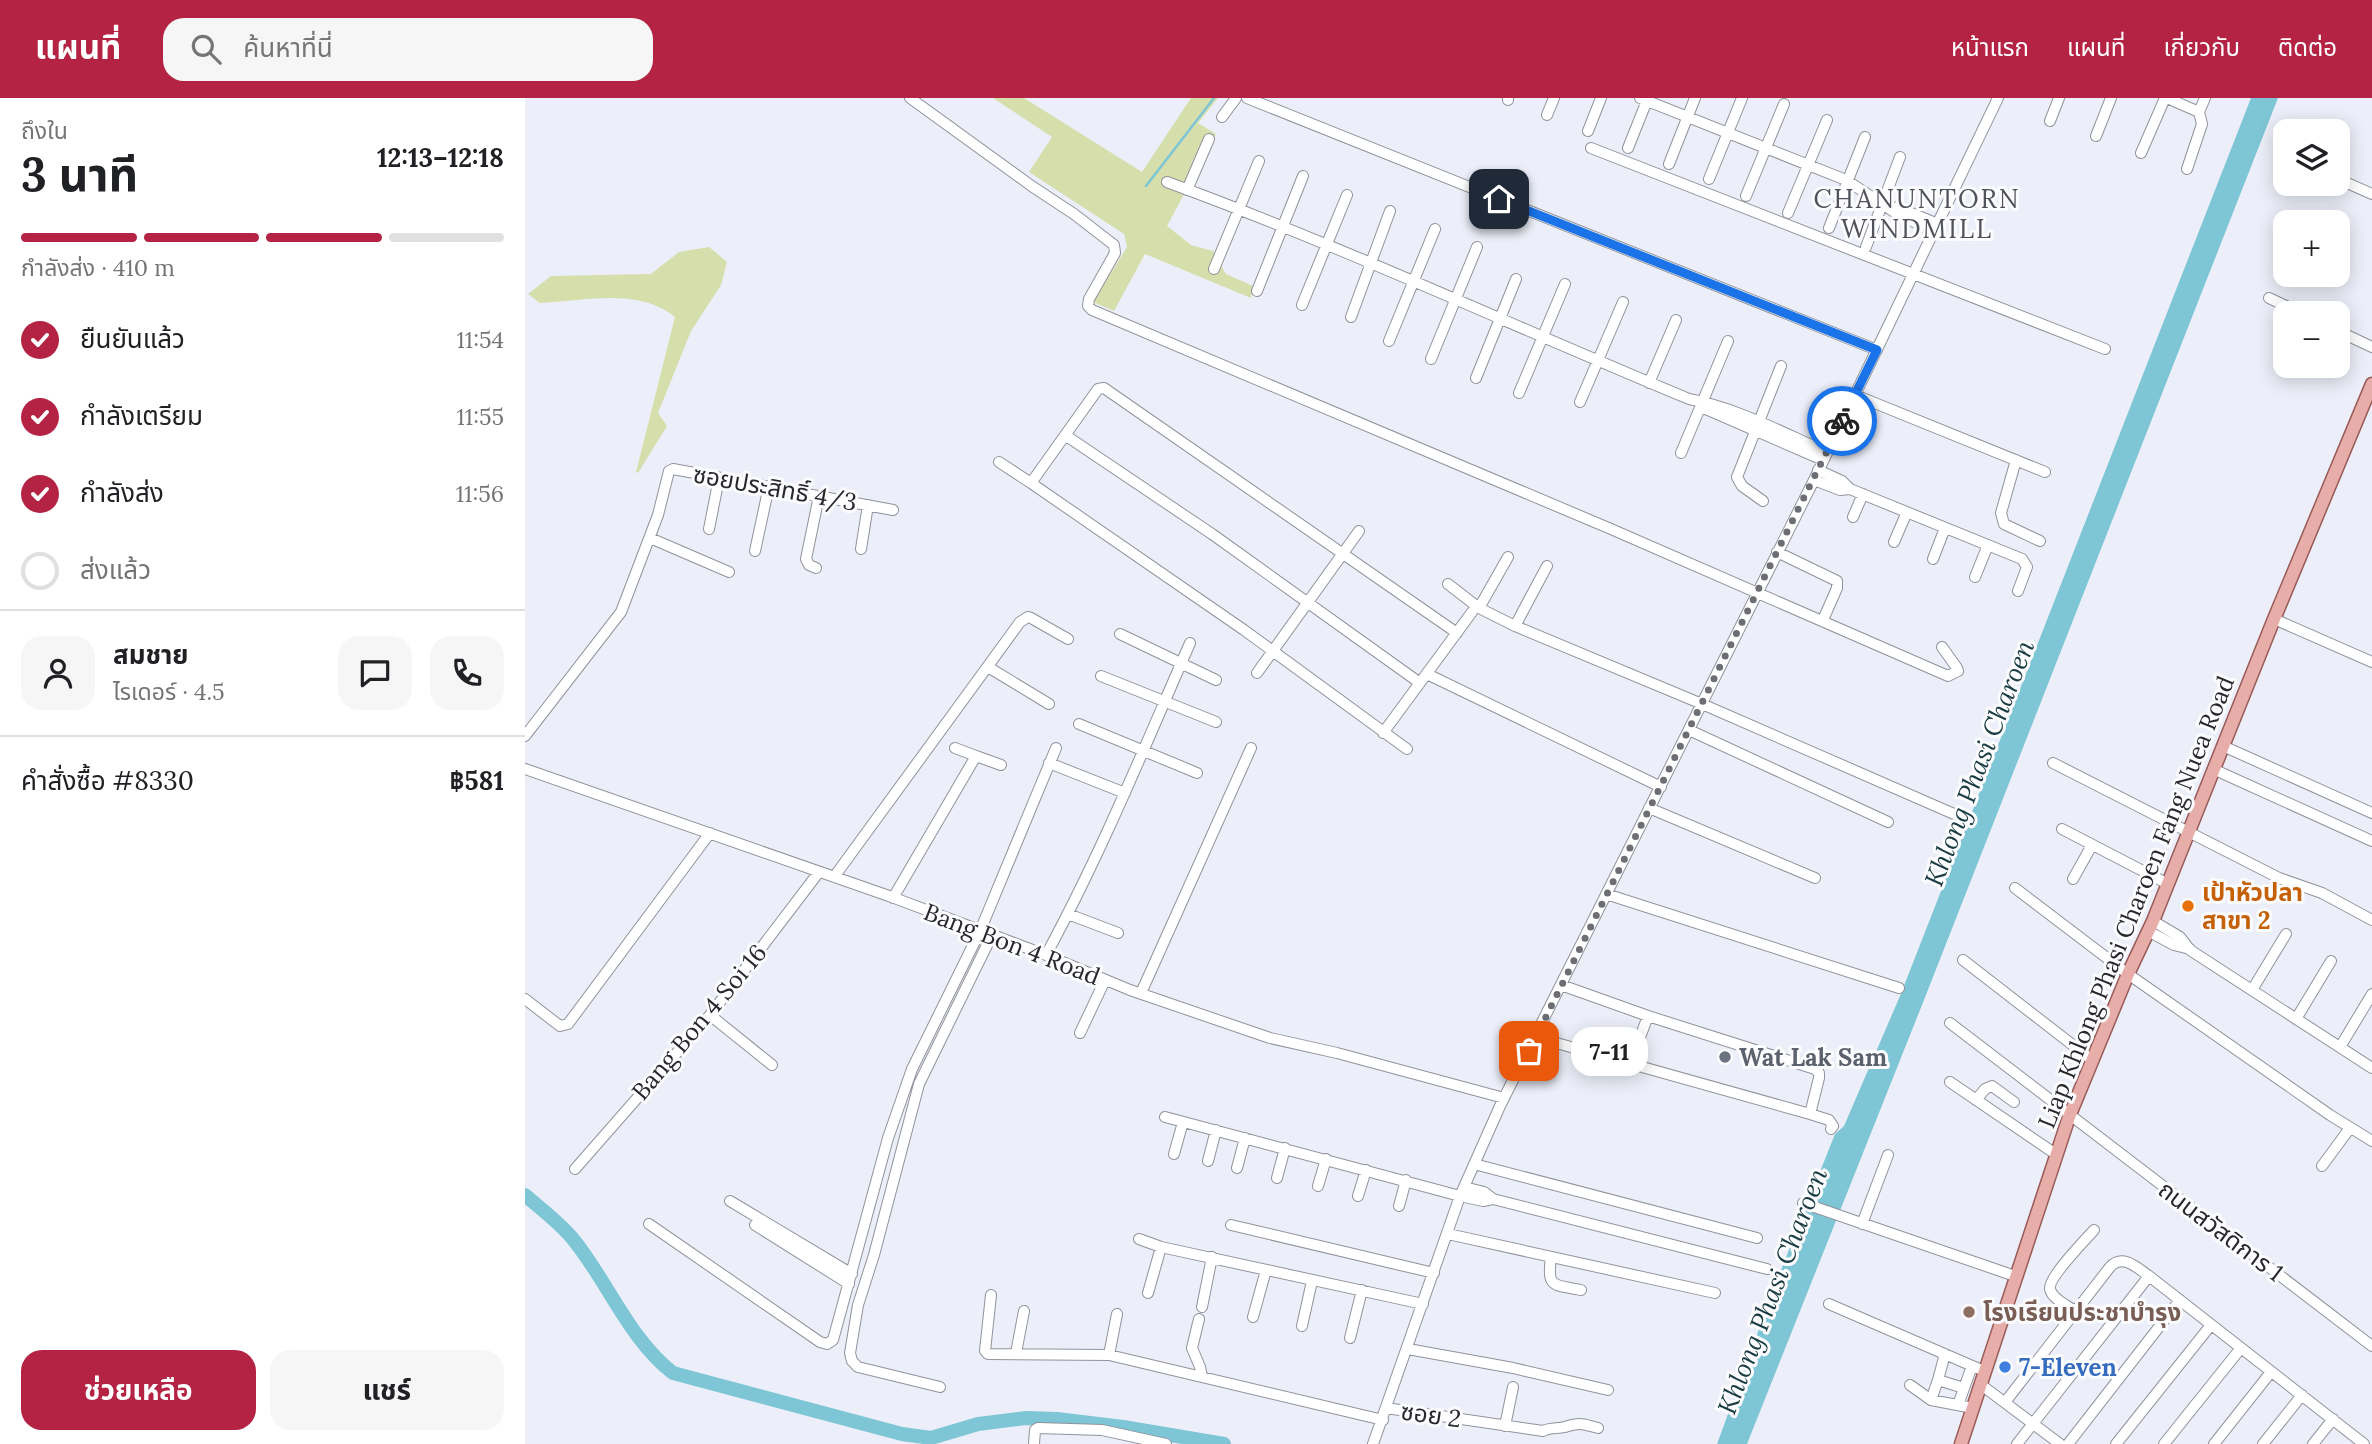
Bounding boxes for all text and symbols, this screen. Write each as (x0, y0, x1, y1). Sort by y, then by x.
search box (163, 18, 653, 81)
text: แผนที่ (35, 26, 121, 68)
icon: search (187, 30, 225, 68)
text: ค้นหาที่นี่ (243, 31, 333, 64)
text: หน้าแรก (1951, 32, 2029, 63)
text: แผนที่ (2067, 32, 2125, 63)
text: เกี่ยวกับ (2163, 32, 2240, 63)
text: ติดต่อ (2278, 32, 2337, 63)
text: ถึงใน (21, 116, 68, 145)
map controls (2273, 119, 2350, 378)
button: layers (2273, 119, 2350, 196)
text: 12:13–12:18 (377, 141, 504, 174)
text: 3 นาที (21, 145, 138, 204)
pin (1469, 169, 1529, 229)
icon: home (1480, 180, 1518, 218)
district label: CHANUNTORN WINDMILL (1813, 182, 2021, 245)
button: + (2273, 210, 2350, 287)
text: กำลังส่ง · 410 m (21, 253, 175, 282)
button: − (2273, 301, 2350, 378)
icon: check (21, 321, 59, 359)
text: ยืนยันแล้ว (80, 322, 185, 355)
text: 11:54 (457, 325, 504, 354)
courier (1807, 386, 1877, 456)
icon: check (21, 398, 59, 436)
text: กำลังเตรียม (80, 399, 203, 432)
text: 11:55 (456, 402, 504, 431)
icon: bike (1823, 402, 1861, 440)
street label: ซอยประสิทธิ์ 4/3 (691, 458, 859, 518)
icon: check (21, 475, 59, 513)
text: กำลังส่ง (80, 476, 164, 509)
text: 11:56 (456, 479, 504, 508)
text: ส่งแล้ว (80, 553, 151, 586)
water label: Khlong Phasi Charoen (1917, 635, 2041, 891)
button: person (21, 636, 95, 710)
button: chat (338, 636, 412, 710)
button: phone (430, 636, 504, 710)
text: สมชาย (113, 638, 189, 671)
street label: Liap Khlong Phasi Charoen Fang Nuea Road (2031, 671, 2241, 1133)
text: ไรเดอร์ · 4.5 (113, 677, 225, 706)
text: คำสั่งซื้อ #8330 (21, 764, 194, 797)
text: ฿581 (449, 764, 504, 797)
place label: เป้าหัวปลา สาขา 2 (2202, 877, 2303, 936)
street label: Bang Bon 4 Road (919, 896, 1105, 992)
marker: เป้าหัวปลา สาขา 2 (2180, 898, 2196, 914)
street label: Bang Bon 4 Soi 16 (625, 938, 773, 1106)
pin (1499, 1021, 1559, 1081)
callout: 7-11 (1571, 1026, 1648, 1076)
icon: bag (1510, 1032, 1548, 1070)
text: 7-11 (1590, 1037, 1629, 1066)
place label: Wat Lak Sam (1739, 1042, 1887, 1073)
marker: Wat Lak Sam (1717, 1049, 1733, 1065)
water label: Khlong Phasi Charoen (1710, 1163, 1834, 1419)
street label: ถนนสวัสดิการ 1 (2152, 1174, 2290, 1288)
place label: โรงเรียนประชาบำรุง (1983, 1297, 2181, 1328)
marker: โรงเรียนประชาบำรุง (1961, 1304, 1977, 1320)
button: ช่วยเหลือ (21, 1350, 256, 1430)
button: แชร์ (270, 1350, 504, 1430)
place label: 7-Eleven (2019, 1352, 2117, 1383)
marker: 7-Eleven (1997, 1359, 2013, 1375)
street label: ซอย 2 (1399, 1395, 1463, 1435)

